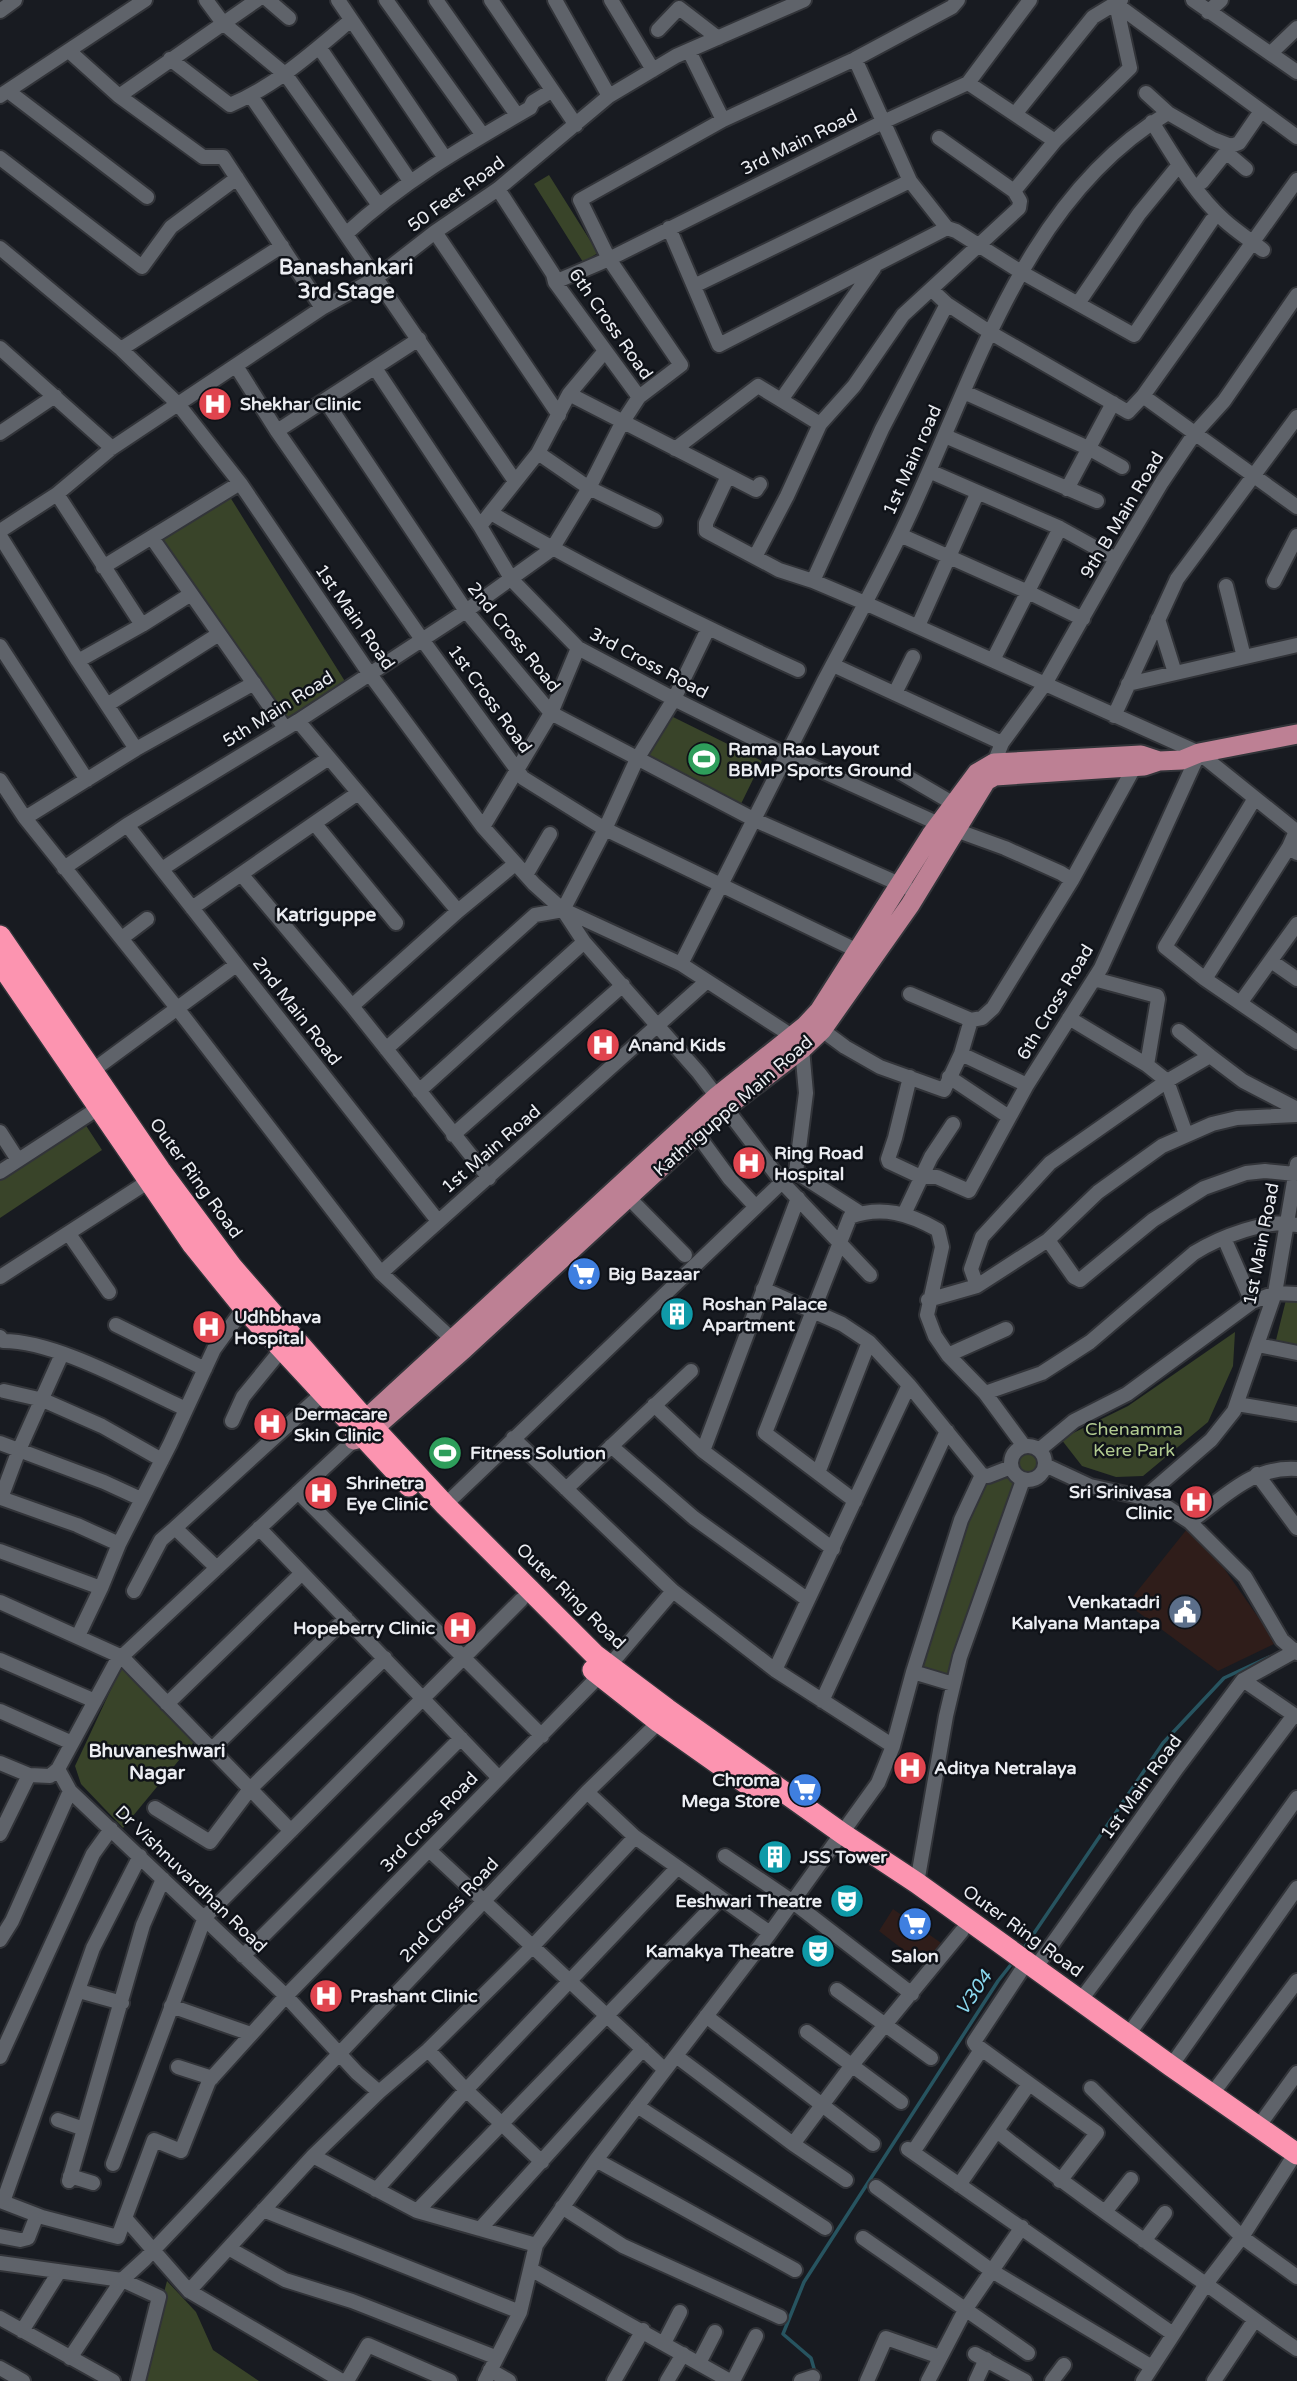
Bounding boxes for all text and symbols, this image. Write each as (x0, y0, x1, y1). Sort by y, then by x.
street label: 3rd Main Road (737, 104, 861, 180)
street label: 50 Feet Road (403, 151, 509, 237)
district label: Banashankari 3rd Stage (279, 255, 413, 304)
street label: 6th Cross Road (564, 264, 658, 384)
hospital icon: Shekhar Clinic (196, 385, 234, 423)
place label: Shekhar Clinic (240, 393, 361, 415)
street label: 1st Main road (878, 402, 946, 518)
street label: 9th B Main Road (1076, 448, 1168, 582)
street label: 1st Main Road (310, 560, 400, 674)
street label: 2nd Cross Road (463, 577, 565, 697)
street label: 3rd Cross Road (586, 623, 712, 703)
street label: 1st Cross Road (443, 641, 537, 757)
street label: 5th Main Road (218, 666, 338, 752)
place label: Rama Rao Layout BBMP Sports Ground (728, 738, 912, 781)
sports icon: Rama Rao Layout BBMP Sports Ground (685, 740, 723, 778)
district label: Katriguppe (276, 904, 377, 927)
street label: 6th Cross Road (1012, 940, 1098, 1064)
street label: 2nd Main Road (248, 953, 346, 1069)
hospital icon: Anand Kids (584, 1026, 622, 1064)
street label: Kathriguppe Main Road (649, 1031, 817, 1181)
place label: Anand Kids (628, 1034, 726, 1056)
street label: 1st Main Road (437, 1100, 545, 1198)
street label: Outer Ring Road (145, 1113, 247, 1243)
place label: Ring Road Hospital (774, 1142, 864, 1185)
hospital icon: Ring Road Hospital (730, 1144, 768, 1182)
street label: 1st Main Road (1238, 1181, 1284, 1307)
supermarket icon: Big Bazaar (565, 1255, 603, 1293)
place label: Big Bazaar (608, 1263, 701, 1285)
place label: Roshan Palace Apartment (702, 1293, 827, 1336)
building icon: Roshan Palace Apartment (658, 1295, 696, 1333)
place label: Udhbhava Hospital (234, 1306, 321, 1349)
hospital icon: Udhbhava Hospital (190, 1308, 228, 1346)
place label: Dermacare Skin Clinic (294, 1403, 387, 1446)
hospital icon: Dermacare Skin Clinic (251, 1405, 289, 1443)
park label: Chenamma Kere Park (1085, 1418, 1183, 1461)
sports icon: Fitness Solution (426, 1434, 464, 1472)
place label: Fitness Solution (470, 1442, 606, 1464)
place label: Shrinetra Eye Clinic (346, 1472, 429, 1515)
hospital icon: Shrinetra Eye Clinic (302, 1474, 340, 1512)
place label: Sri Srinivasa Clinic (1069, 1481, 1172, 1524)
hospital icon: Sri Srinivasa Clinic (1177, 1483, 1215, 1521)
street label: Outer Ring Road (512, 1538, 630, 1654)
place label: Venkatadri Kalyana Mantapa (1011, 1591, 1160, 1634)
public building icon: Venkatadri Kalyana Mantapa (1166, 1593, 1204, 1631)
hospital icon: Hopeberry Clinic (441, 1609, 479, 1647)
place label: Hopeberry Clinic (293, 1617, 435, 1639)
street label: 1st Main Road (1096, 1730, 1186, 1844)
district label: Bhuvaneshwari Nagar (88, 1740, 226, 1785)
hospital icon: Aditya Netralaya (891, 1749, 929, 1787)
place label: Aditya Netralaya (934, 1757, 1077, 1779)
street label: 3rd Cross Road (376, 1767, 482, 1877)
place label: Chroma Mega Store (681, 1769, 780, 1812)
supermarket icon: Chroma Mega Store (786, 1771, 824, 1809)
street label: Dr Vishnuvardhan Road (110, 1801, 272, 1957)
building icon: JSS Tower (756, 1838, 794, 1876)
place label: JSS Tower (799, 1846, 888, 1868)
street label: 2nd Cross Road (395, 1853, 503, 1967)
street label: Outer Ring Road (958, 1880, 1088, 1982)
theatre icon: Eeshwari Theatre (828, 1882, 866, 1920)
place label: Eeshwari Theatre (675, 1890, 822, 1912)
supermarket icon: Salon (896, 1905, 934, 1943)
theatre icon: Kamakya Theatre (799, 1932, 837, 1970)
place label: Kamakya Theatre (645, 1940, 794, 1962)
place label: Salon (891, 1945, 939, 1967)
water label: V304 (951, 1966, 997, 2019)
hospital icon: Prashant Clinic (307, 1977, 345, 2015)
place label: Prashant Clinic (350, 1985, 478, 2007)

